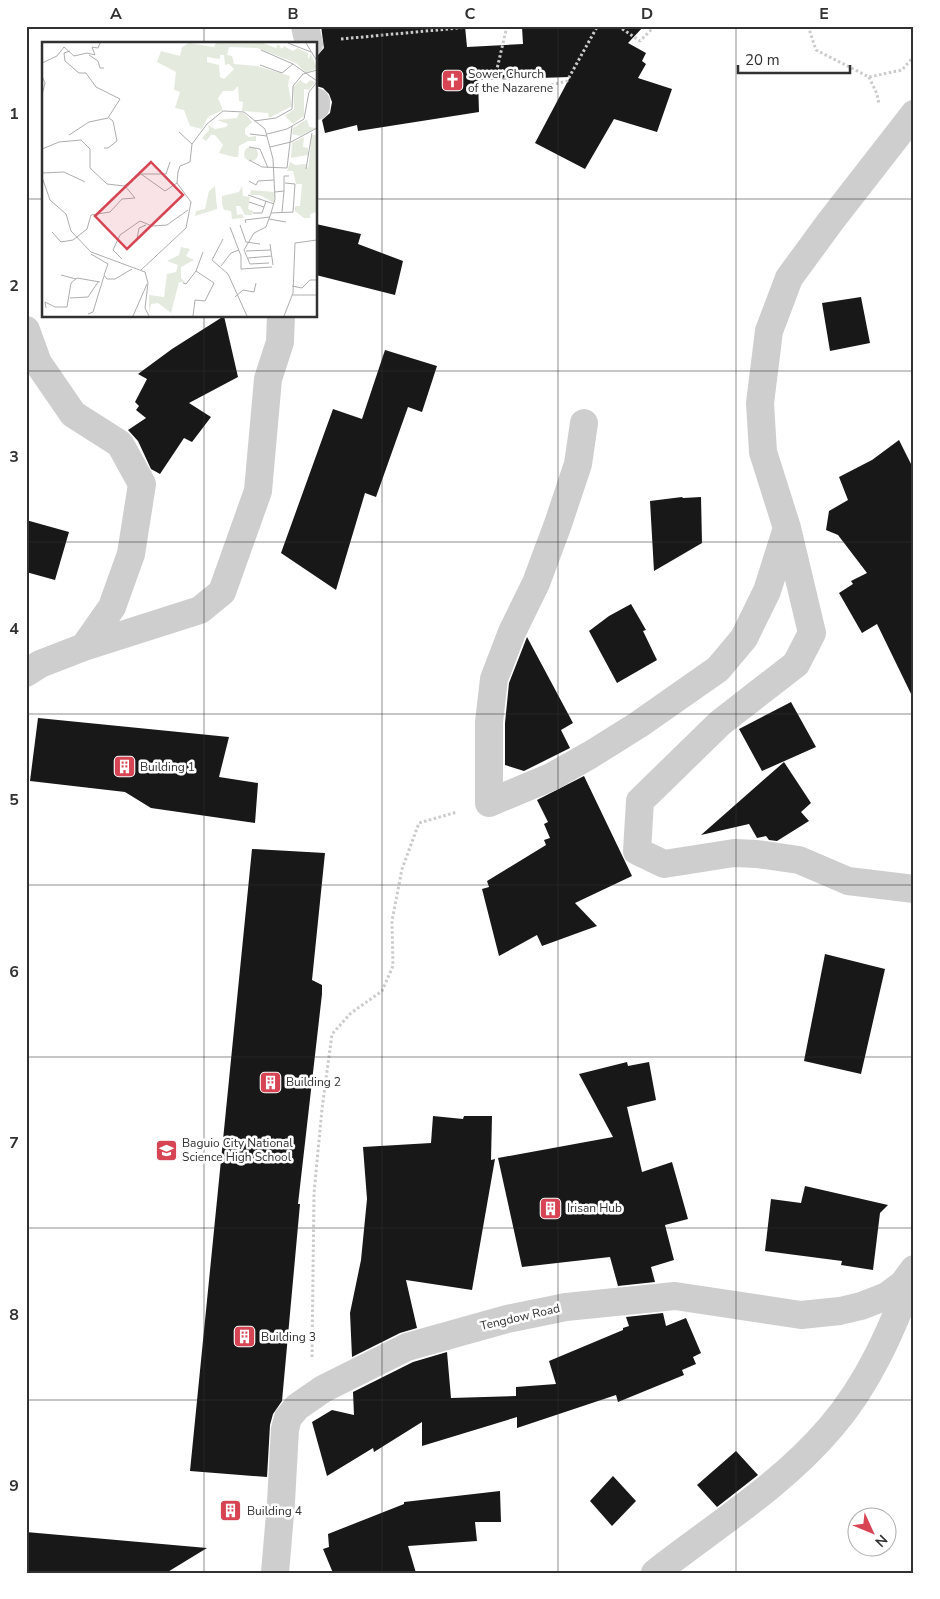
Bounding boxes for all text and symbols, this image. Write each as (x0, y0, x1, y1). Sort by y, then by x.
text: A (110, 3, 122, 25)
text: B (287, 3, 299, 25)
text: C (465, 3, 476, 25)
text: D (641, 3, 653, 25)
text: E (819, 3, 829, 25)
inset map (42, 42, 318, 318)
scale bar (738, 42, 850, 74)
text: 20 m (745, 50, 780, 70)
place label: Sower Church of the Nazarene (468, 66, 553, 96)
church icon: Sower Church of the Nazarene (440, 69, 464, 93)
text: 1 (9, 103, 19, 125)
text: 2 (9, 275, 19, 297)
text: 3 (9, 446, 19, 468)
text: 4 (9, 618, 19, 640)
building icon: Building 1 (112, 755, 136, 779)
place label: Building 1 (140, 759, 195, 775)
text: 5 (9, 789, 19, 811)
text: 6 (9, 961, 19, 983)
building icon: Building 2 (258, 1070, 282, 1094)
place label: Building 2 (286, 1074, 341, 1090)
text: 7 (9, 1132, 19, 1154)
place label: Baguio City National Science High School (182, 1135, 293, 1165)
school or university icon: Baguio City National Science High School (154, 1138, 178, 1162)
building icon: Irisan Hub (539, 1196, 563, 1220)
place label: Irisan Hub (567, 1200, 622, 1216)
street label: Tengdow Road (479, 1300, 561, 1334)
text: 8 (9, 1304, 19, 1326)
building icon: Building 3 (233, 1325, 257, 1349)
place label: Building 3 (261, 1329, 316, 1345)
text: 9 (9, 1475, 19, 1497)
building icon: Building 4 (219, 1499, 243, 1523)
place label: Building 4 (247, 1503, 302, 1519)
north arrow (848, 1506, 898, 1556)
text: N (871, 1530, 891, 1551)

